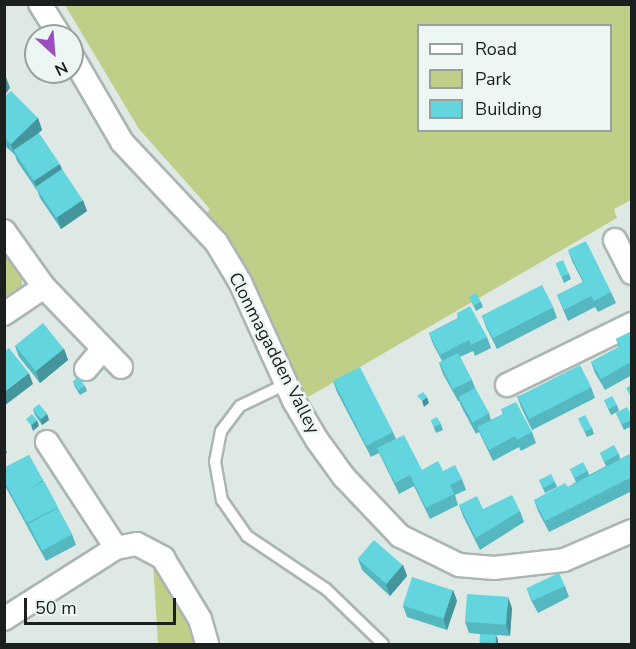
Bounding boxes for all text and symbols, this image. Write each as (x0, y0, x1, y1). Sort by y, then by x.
north arrow (24, 24, 84, 84)
legend (417, 24, 612, 132)
text: Road (475, 37, 517, 61)
text: N (51, 56, 71, 81)
text: Park (475, 67, 511, 91)
text: Building (475, 97, 542, 121)
street label: Clonmagadden Valley (224, 269, 324, 437)
scale bar (27, 586, 178, 624)
text: 50 m (35, 596, 77, 620)

